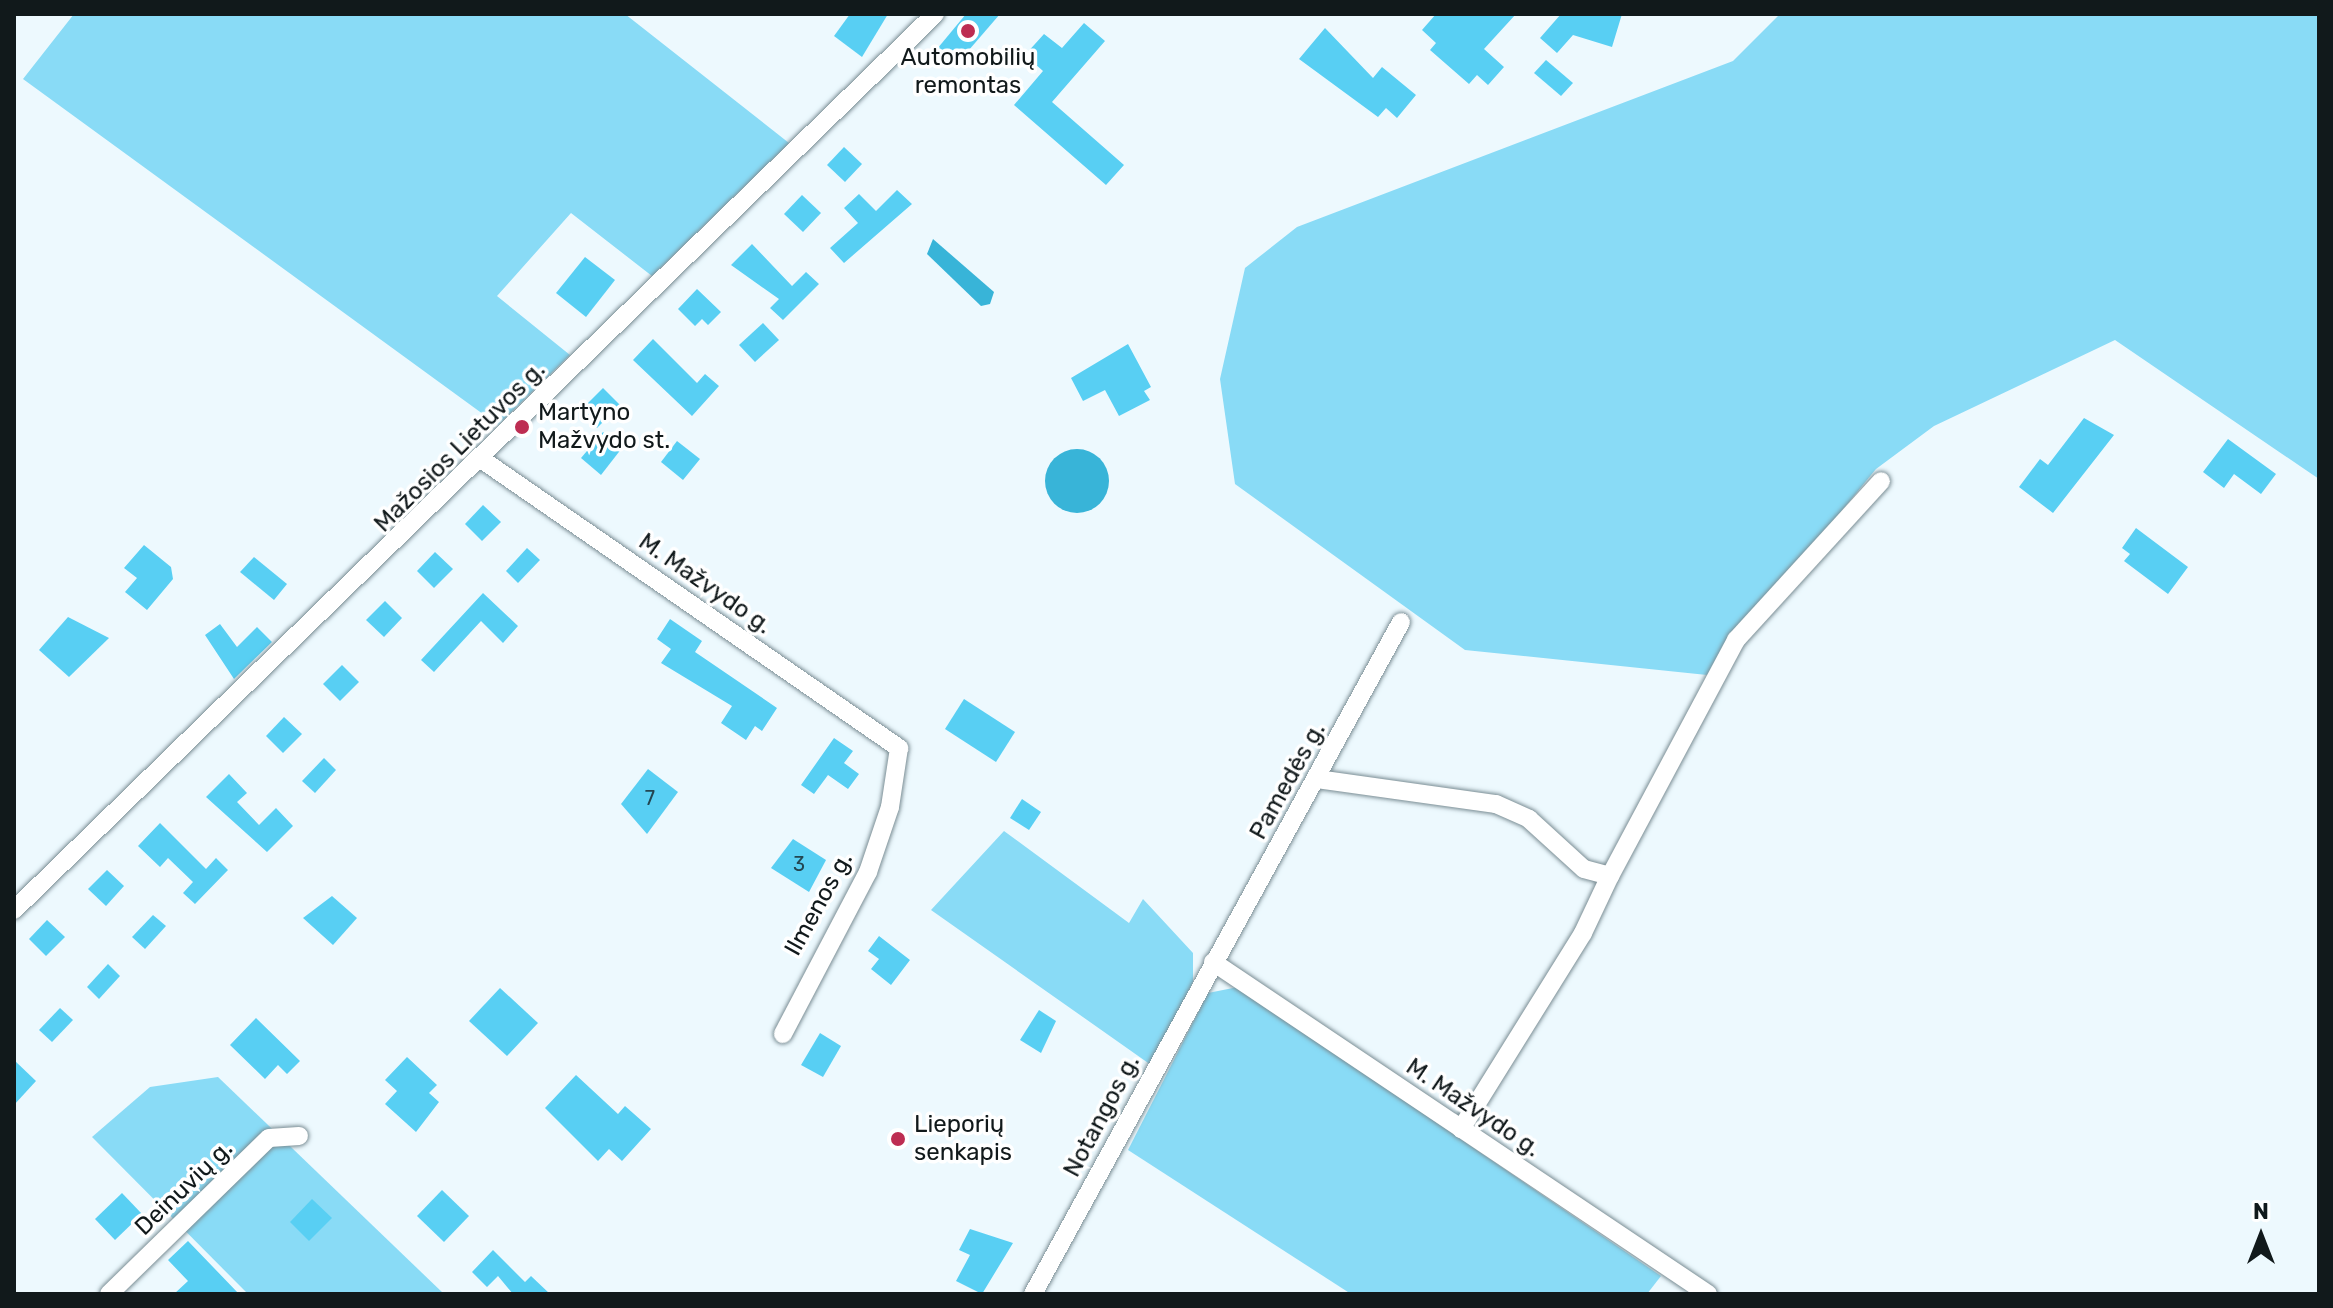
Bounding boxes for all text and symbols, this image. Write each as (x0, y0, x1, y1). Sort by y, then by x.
marker: Automobilių remontas (959, 22, 977, 40)
place label: Automobilių remontas (901, 44, 1035, 100)
street label: Mažosios Lietuvos g. (369, 356, 551, 538)
place label: Martyno Mažvydo st. (538, 399, 670, 455)
marker: Martyno Mažvydo st. (513, 418, 531, 436)
street label: M. Mažvydo g. (633, 528, 777, 640)
street label: Pamedės g. (1244, 717, 1332, 845)
house number: 7 (645, 786, 655, 810)
street label: Ilmenos g. (779, 847, 859, 961)
house number: 3 (793, 852, 805, 876)
street label: Notangos g. (1058, 1050, 1146, 1182)
street label: M. Mažvydo g. (1400, 1053, 1546, 1163)
place label: Lieporių senkapis (914, 1111, 1012, 1167)
marker: Lieporių senkapis (889, 1130, 907, 1148)
street label: Deinuvių g. (129, 1134, 239, 1242)
north arrow (2221, 1196, 2301, 1276)
text: N (2253, 1198, 2269, 1225)

